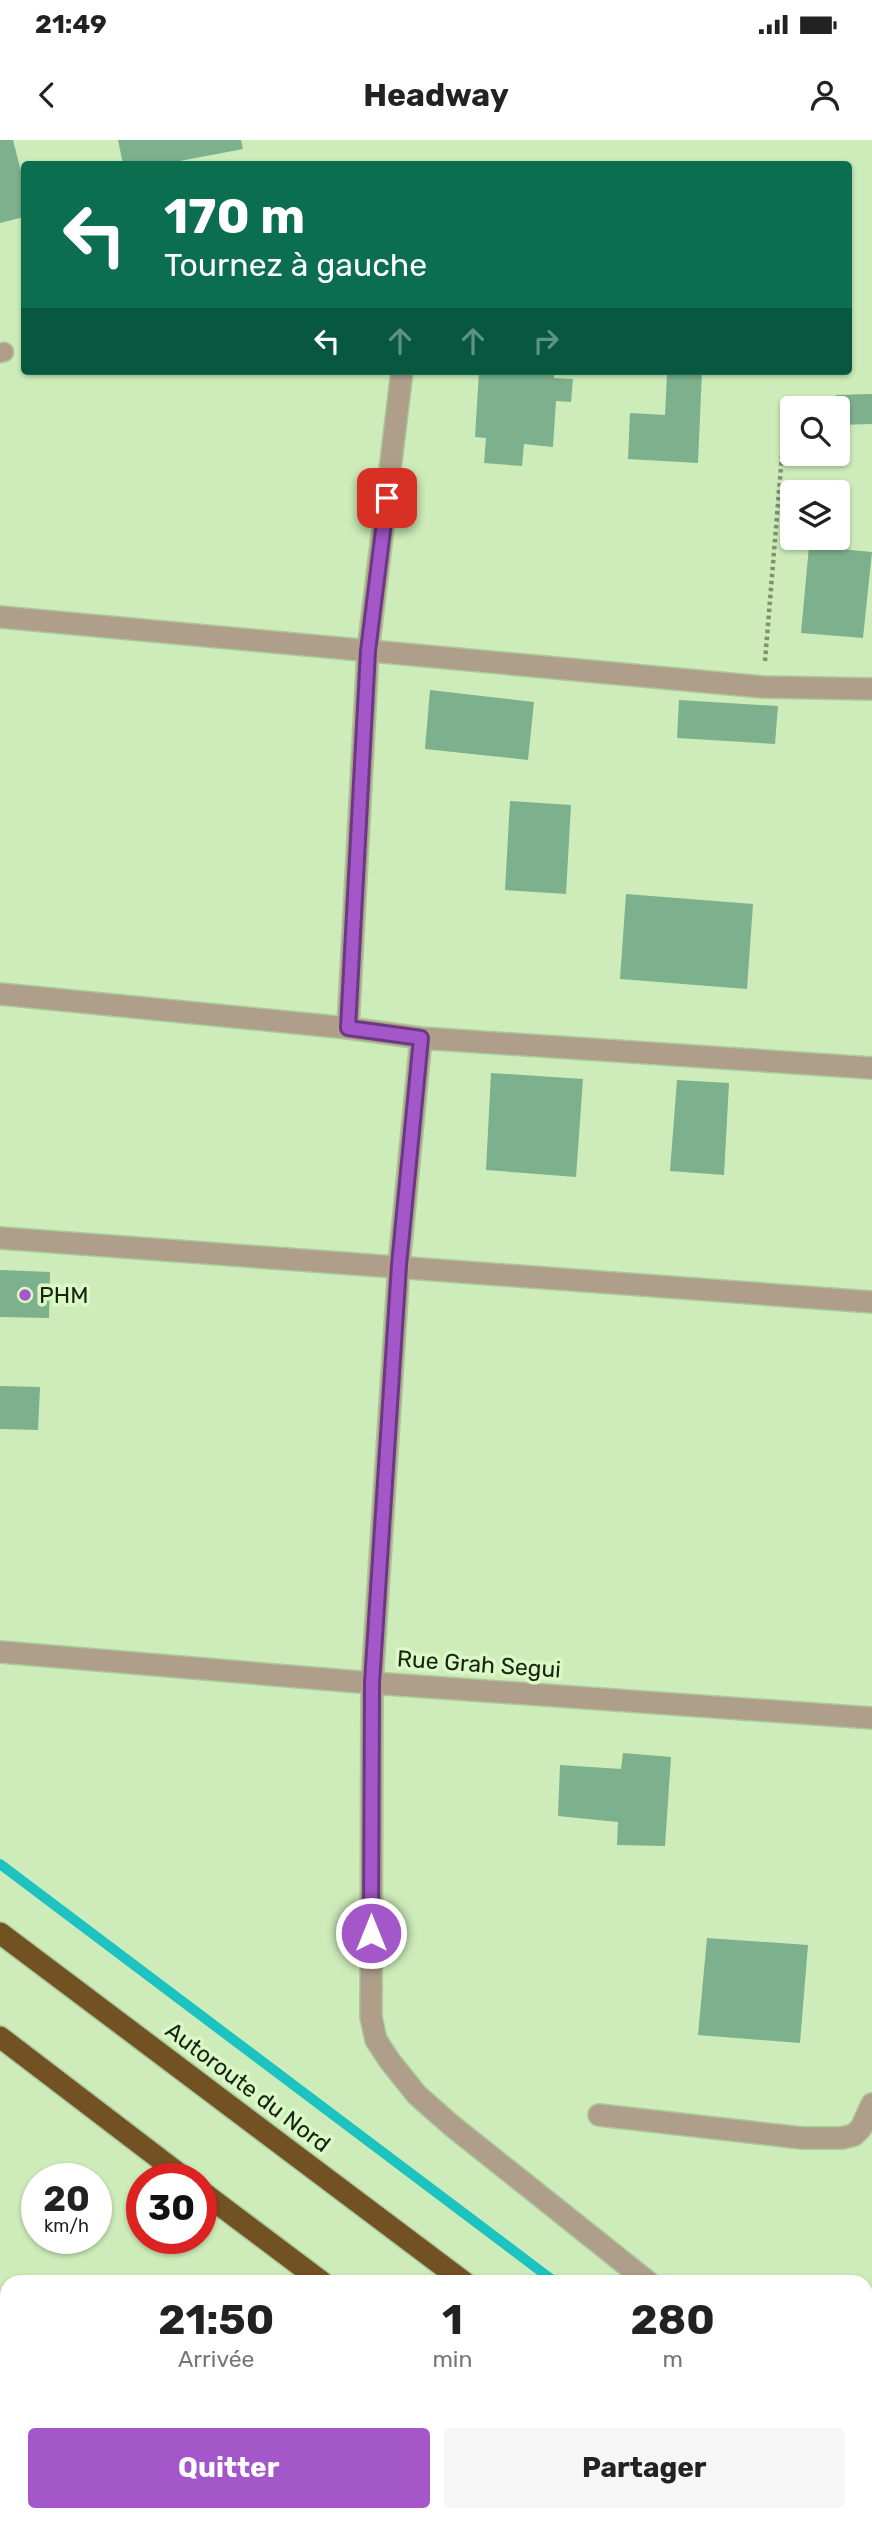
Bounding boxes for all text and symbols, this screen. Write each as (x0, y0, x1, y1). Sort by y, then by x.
text: 21:49 (35, 9, 107, 40)
icon: back (28, 76, 66, 114)
text: Headway (363, 76, 509, 114)
icon: person (806, 76, 844, 114)
text: 170 m (164, 187, 305, 245)
icon: left (49, 189, 140, 280)
text: Tournez à gauche (164, 246, 427, 284)
icon: left (308, 322, 346, 360)
icon: ahead (381, 322, 419, 360)
icon: ahead (454, 322, 492, 360)
icon: right (527, 322, 565, 360)
map controls (780, 396, 850, 550)
button: search (780, 396, 850, 466)
pin (357, 468, 417, 528)
icon: arrive (368, 479, 406, 517)
button: layers (780, 480, 850, 550)
place label: PHM (39, 1281, 88, 1309)
marker: PHM (17, 1287, 33, 1303)
street label: Rue Grah Segui (396, 1644, 562, 1684)
position arrow (334, 1896, 408, 1970)
street label: Autoroute du Nord (160, 2016, 336, 2158)
speed limit sign: 30 (126, 2163, 217, 2254)
text: 20 (43, 2178, 90, 2220)
text: km/h (44, 2215, 89, 2237)
text: 21:50 (158, 2295, 274, 2345)
text: 1 (442, 2295, 463, 2345)
text: 280 (631, 2295, 715, 2345)
text: Arrivée (178, 2345, 254, 2373)
text: min (432, 2345, 472, 2373)
text: m (662, 2345, 683, 2373)
button: Quitter (28, 2428, 430, 2508)
button: Partager (444, 2428, 845, 2508)

